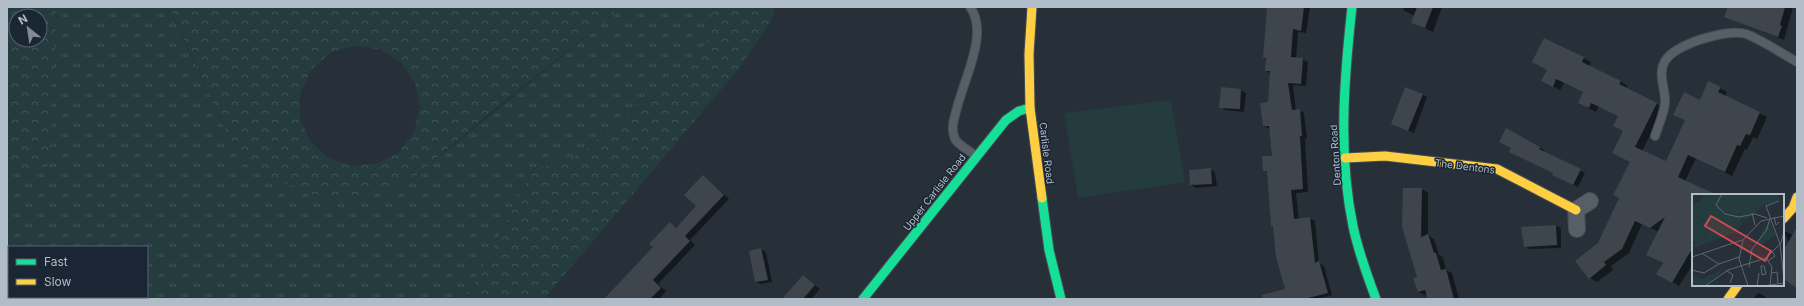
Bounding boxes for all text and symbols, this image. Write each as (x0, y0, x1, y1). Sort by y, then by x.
north arrow (8, 8, 48, 48)
text: N (16, 11, 30, 27)
street label: Carlisle Road (1037, 121, 1057, 185)
street label: Denton Road (1327, 124, 1343, 186)
street label: Upper Carlisle Road (900, 151, 968, 233)
street label: The Dentons (1434, 156, 1496, 176)
inset map (1692, 194, 1784, 286)
legend (8, 246, 148, 298)
text: Fast (44, 254, 68, 269)
text: Slow (44, 274, 72, 289)

